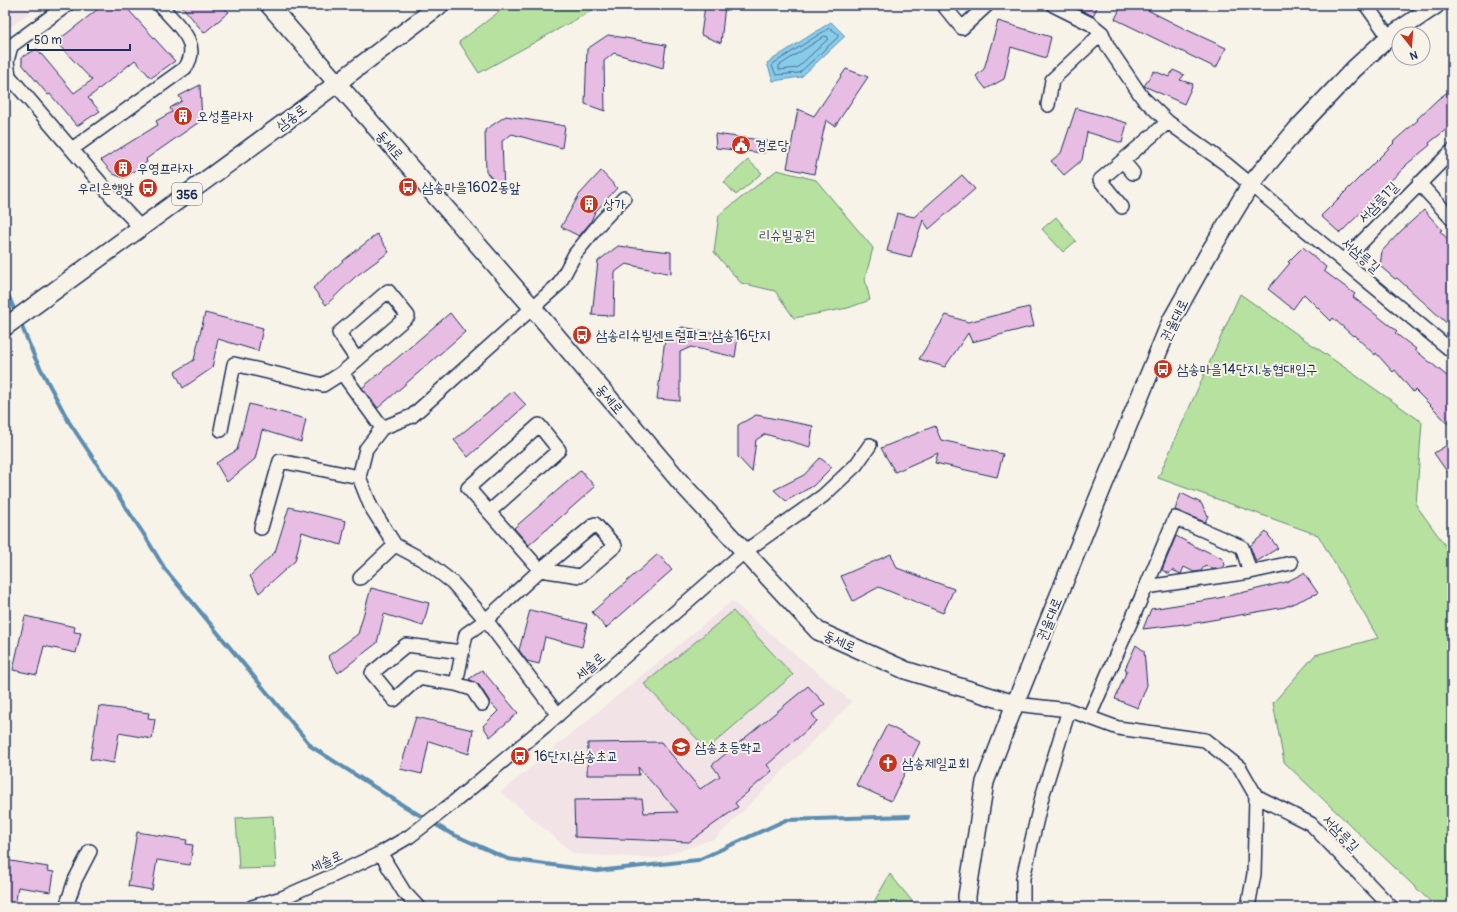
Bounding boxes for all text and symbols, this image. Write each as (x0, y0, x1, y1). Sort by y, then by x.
scale bar (28, 26, 130, 52)
north arrow (1391, 26, 1431, 66)
text: 50 m (34, 33, 62, 48)
text: N (1408, 48, 1419, 63)
street label: 삼송로 (273, 100, 310, 134)
building icon: 오성플라자 (172, 105, 194, 127)
place label: 오성플라자 (197, 108, 254, 125)
street label: 동세로 (372, 127, 407, 164)
public building icon: 경로당 (730, 134, 752, 156)
place label: 경로당 (755, 137, 790, 154)
building icon: 우영프라자 (112, 157, 134, 179)
place label: 우영프라자 (137, 160, 194, 177)
bus stop icon: 삼송마을1602동앞 (397, 176, 419, 198)
bus stop icon: 우리은행앞 (137, 177, 159, 199)
street label: 서삼릉1길 (1355, 178, 1403, 226)
place label: 삼송마을1602동앞 (422, 179, 521, 196)
place label: 우리은행앞 (78, 180, 134, 197)
road number: 356 (172, 183, 202, 205)
building icon: 상가 (578, 193, 600, 215)
place label: 상가 (603, 196, 626, 213)
park label: 리슈빌공원 (759, 227, 815, 244)
street label: 서삼릉길 (1338, 234, 1384, 277)
street label: 권율대로 (1157, 296, 1192, 344)
bus stop icon: 삼송리슈빌센트럴파크.삼송16단지 (571, 324, 593, 346)
place label: 삼송리슈빌센트럴파크.삼송16단지 (596, 327, 770, 344)
bus stop icon: 삼송마을14단지.농협대입구 (1152, 358, 1174, 380)
place label: 삼송마을14단지.농협대입구 (1177, 361, 1318, 378)
street label: 동세로 (592, 381, 627, 418)
street label: 권율대로 (1033, 595, 1066, 643)
street label: 동세로 (821, 627, 859, 656)
street label: 세솔로 (572, 649, 609, 684)
school or university icon: 삼송초등학교 (670, 736, 692, 758)
place label: 삼송초등학교 (695, 739, 763, 756)
bus stop icon: 16단지.삼송초교 (509, 745, 531, 767)
place label: 16단지.삼송초교 (534, 748, 618, 765)
church icon: 삼송제일교회 (877, 752, 899, 774)
place label: 삼송제일교회 (902, 755, 970, 772)
street label: 서삼릉길 (1319, 811, 1363, 856)
street label: 세솔로 (307, 847, 345, 876)

